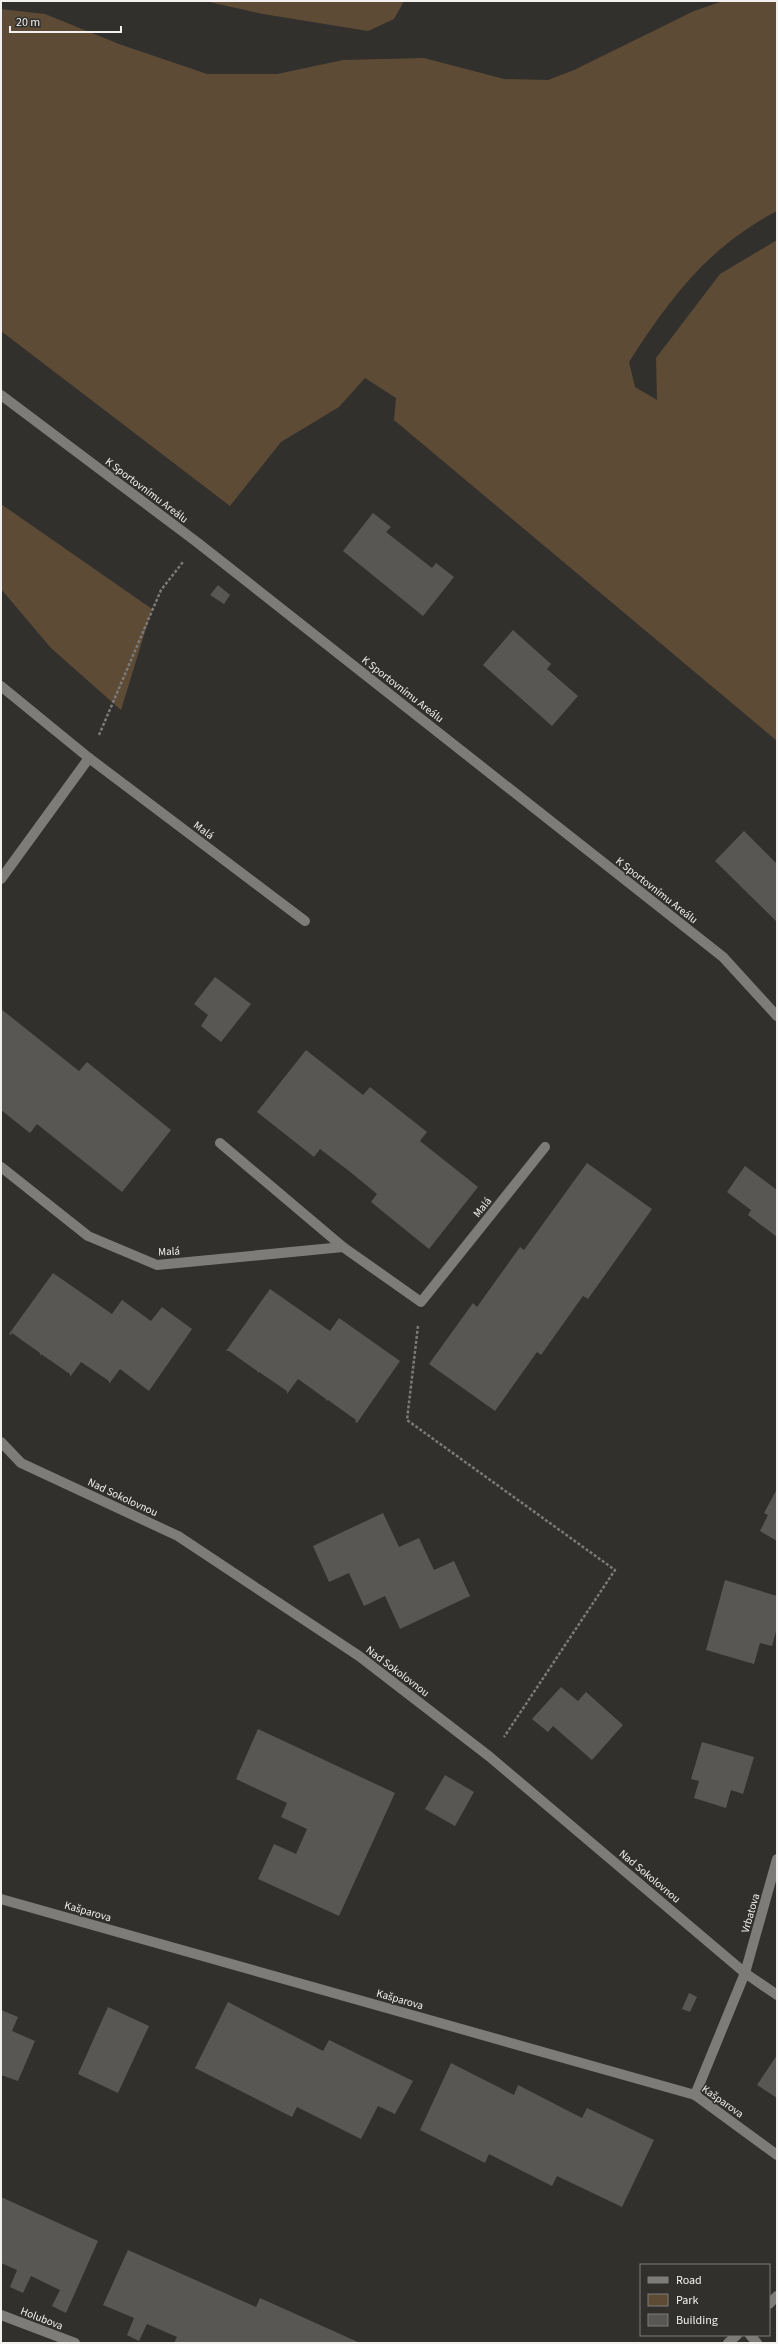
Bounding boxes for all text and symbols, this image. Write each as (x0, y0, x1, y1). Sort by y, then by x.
scale bar (10, 8, 121, 34)
text: 20 m (16, 14, 40, 31)
street label: K Sportovnímu Areálu (102, 454, 191, 527)
street label: K Sportovnímu Areálu (359, 653, 447, 726)
street label: Malá (190, 818, 217, 843)
street label: K Sportovnímu Areálu (613, 854, 701, 927)
street label: Malá (470, 1194, 495, 1221)
street label: Malá (158, 1244, 180, 1259)
street label: Nad Sokolovnou (85, 1475, 160, 1520)
street label: Nad Sokolovnou (363, 1643, 433, 1700)
street label: Nad Sokolovnou (616, 1846, 684, 1907)
street label: Vrbatova (738, 1892, 763, 1935)
street label: Kašparova (63, 1898, 113, 1925)
street label: Kašparova (375, 1986, 425, 2013)
street label: Kašparova (699, 2081, 747, 2121)
legend (640, 2264, 770, 2336)
text: Road (676, 2272, 702, 2289)
text: Park (676, 2292, 698, 2309)
street label: Holubova (18, 2304, 65, 2333)
text: Building (676, 2312, 718, 2329)

